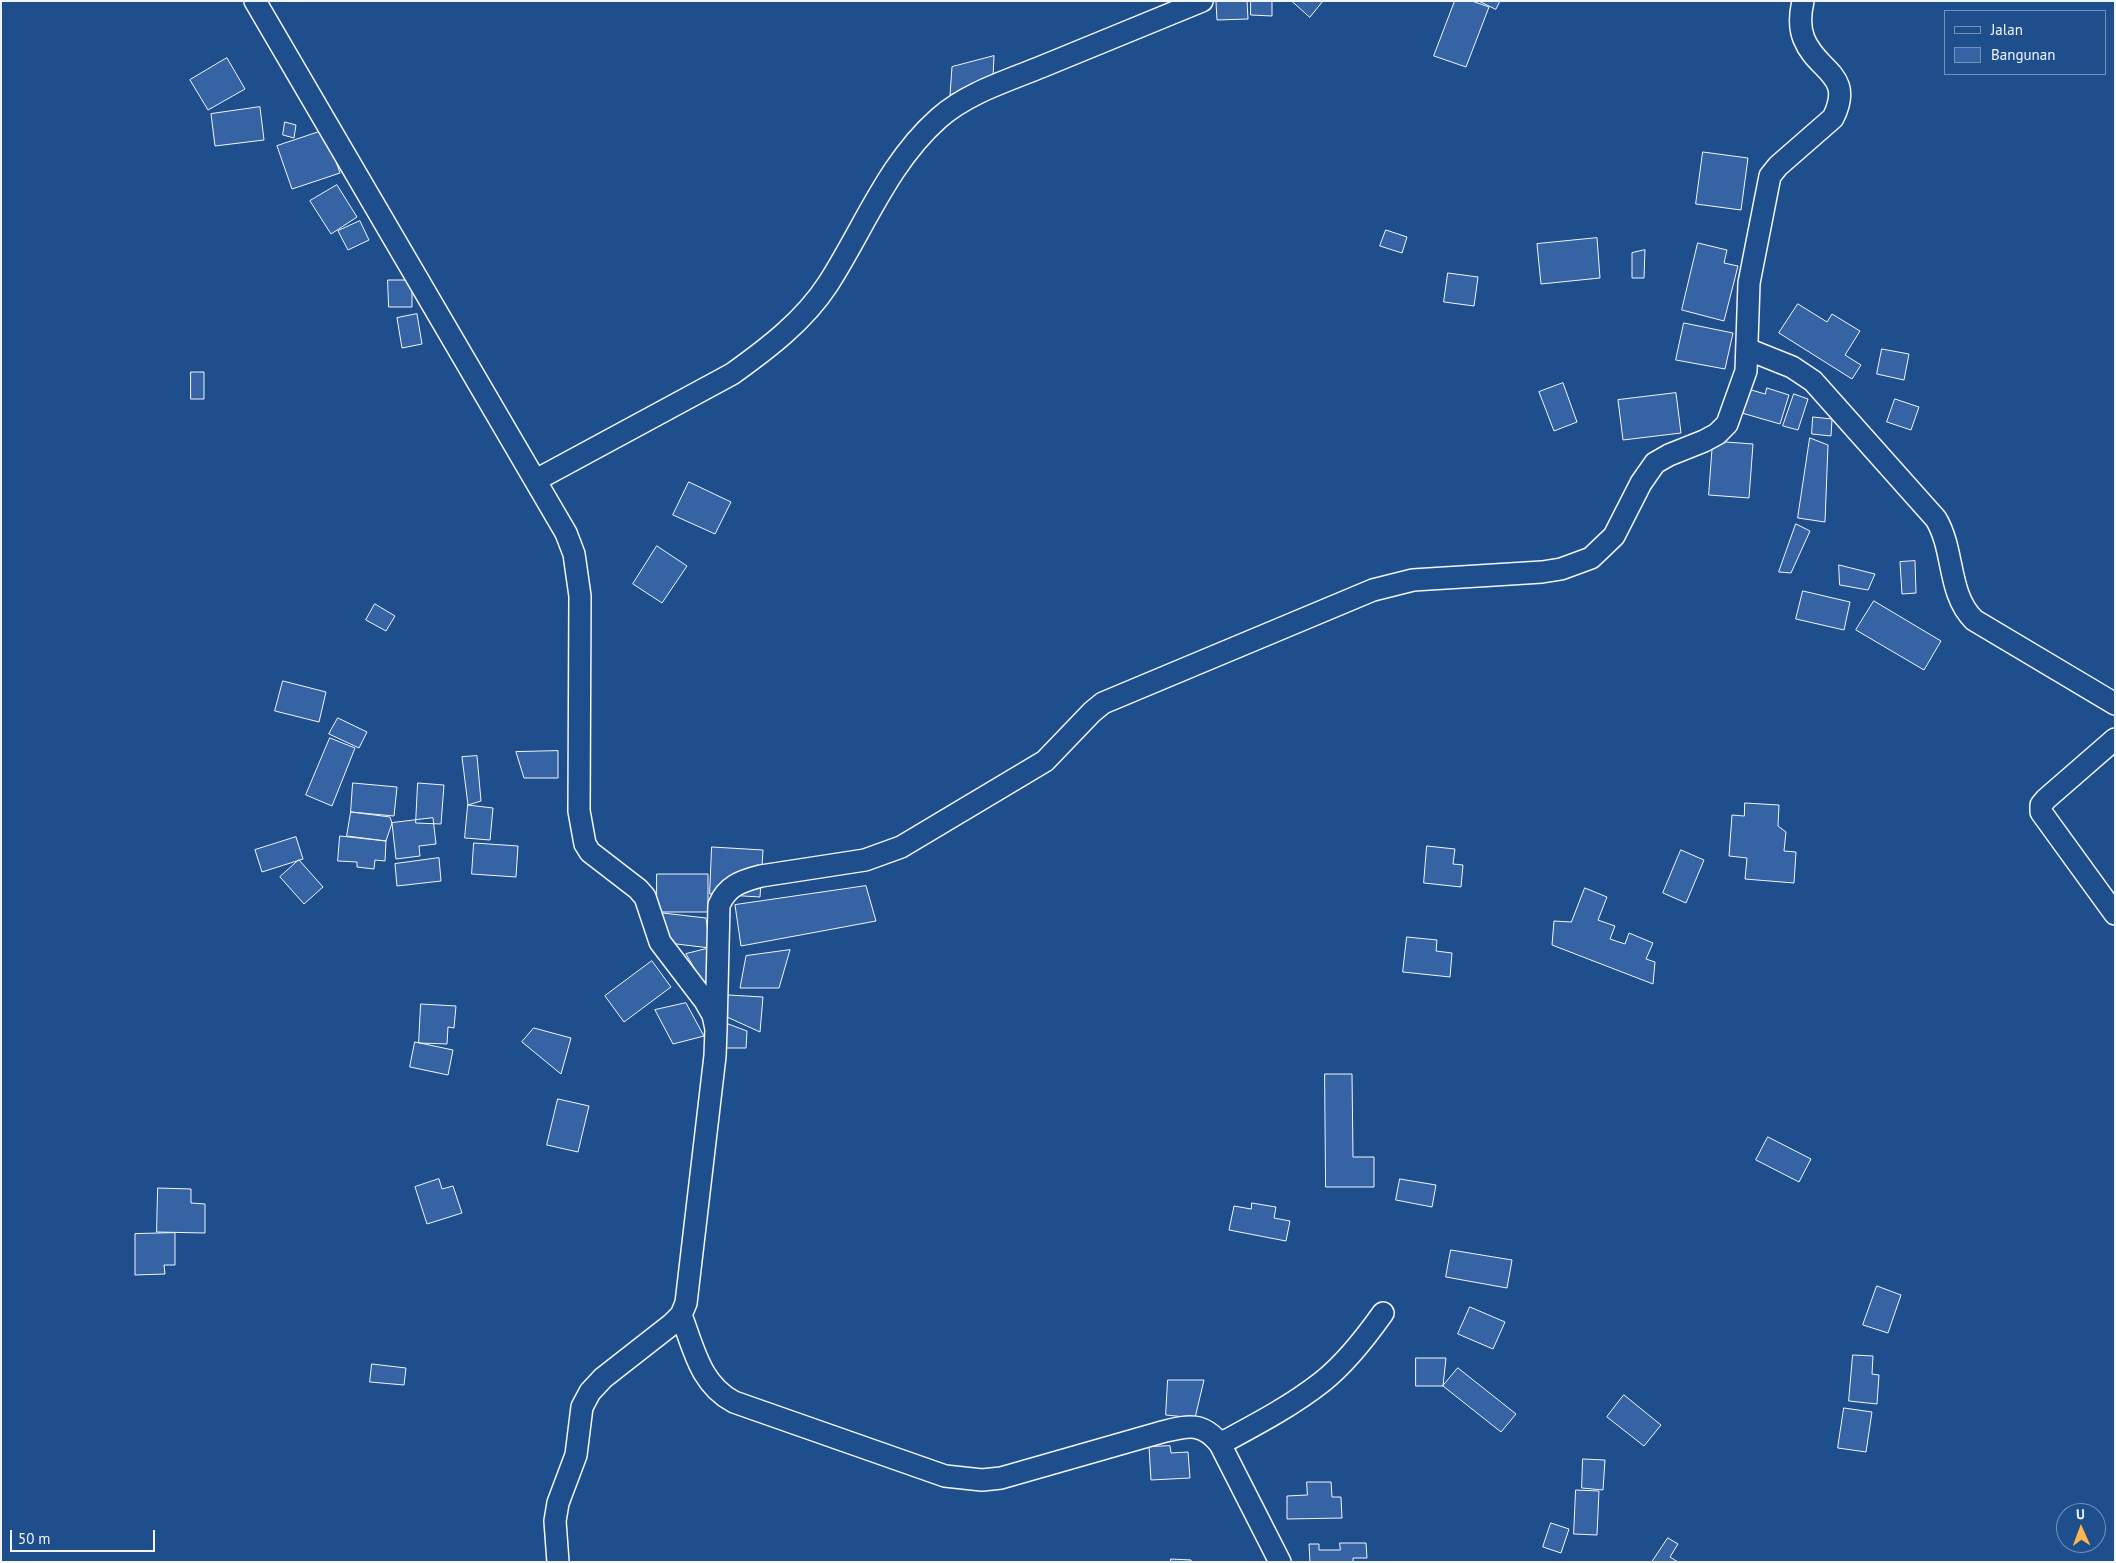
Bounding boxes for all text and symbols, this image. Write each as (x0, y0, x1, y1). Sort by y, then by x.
legend (1944, 10, 2106, 75)
text: Jalan (1991, 20, 2023, 39)
text: Bangunan (1991, 45, 2055, 64)
north arrow (2056, 1503, 2106, 1553)
text: U (2076, 1505, 2085, 1523)
scale bar (12, 1520, 158, 1552)
text: 50 m (18, 1529, 51, 1548)

